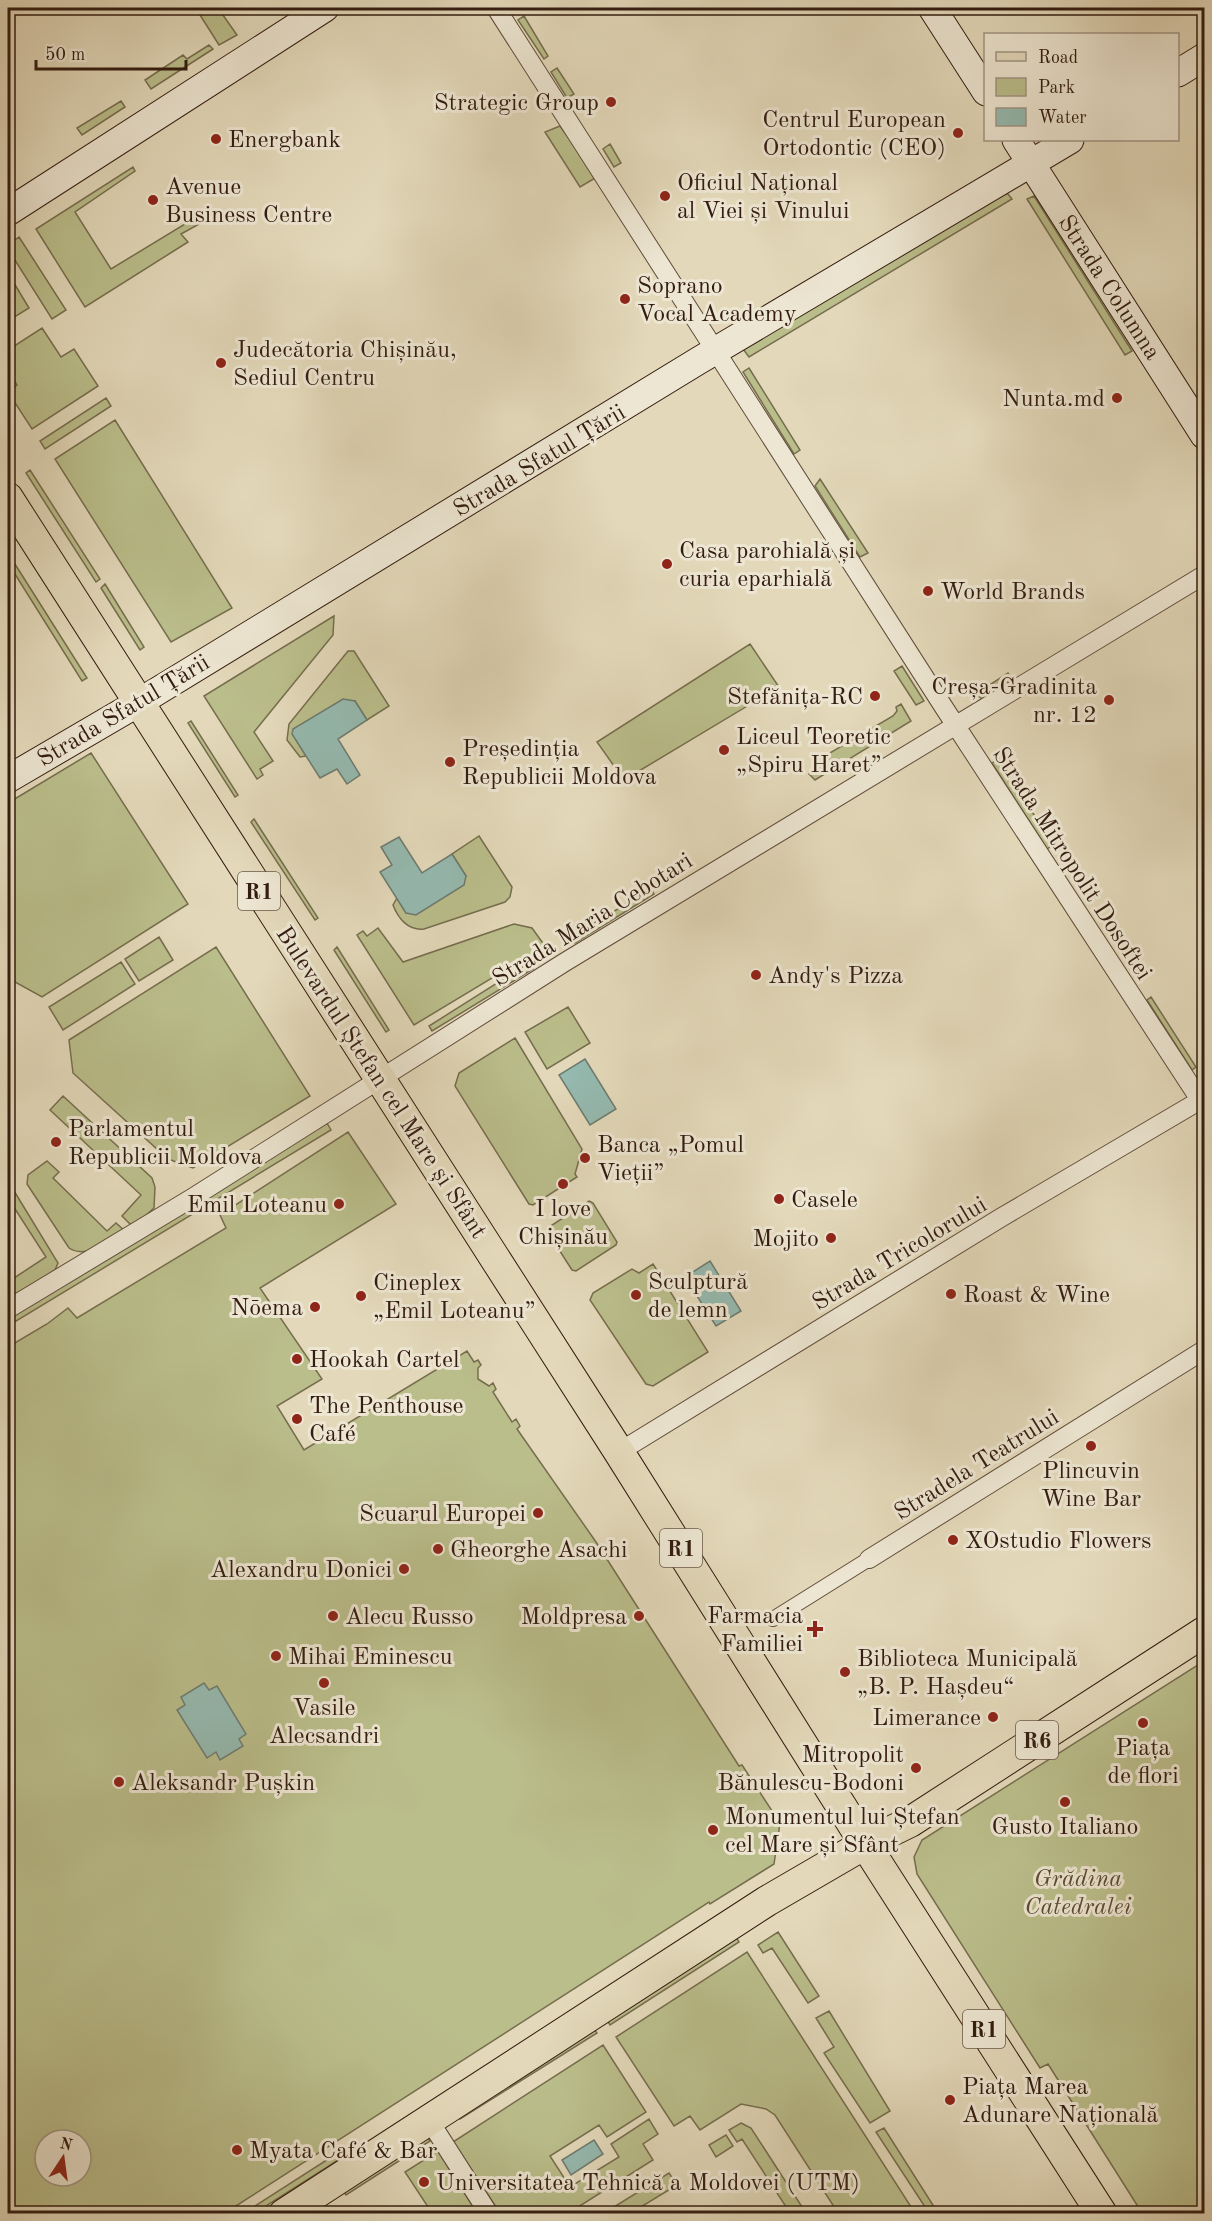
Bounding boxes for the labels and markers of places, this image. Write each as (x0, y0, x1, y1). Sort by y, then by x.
place label: Strategic Group (434, 92, 599, 116)
marker: Strategic Group (604, 95, 618, 109)
place label: Centrul European Ortodontic (CEO) (762, 109, 946, 161)
marker: Centrul European Ortodontic (CEO) (951, 126, 965, 140)
place label: Energbank (228, 129, 341, 153)
marker: Energbank (209, 132, 223, 146)
place label: Oficiul Național al Viei și Vinului (677, 172, 849, 224)
place label: Avenue Business Centre (165, 176, 332, 228)
marker: Oficiul Național al Viei și Vinului (658, 189, 672, 203)
marker: Avenue Business Centre (146, 193, 160, 207)
place label: Soprano Vocal Academy (637, 275, 797, 327)
marker: Soprano Vocal Academy (618, 292, 632, 306)
place label: Judecătoria Chișinău, Sediul Centru (233, 339, 457, 391)
marker: Judecătoria Chișinău, Sediul Centru (214, 356, 228, 370)
place label: Nunta.md (1002, 388, 1105, 412)
marker: Nunta.md (1110, 391, 1124, 405)
place label: Casa parohială și curia eparhială (679, 540, 855, 592)
marker: Casa parohială și curia eparhială (660, 557, 674, 571)
place label: World Brands (940, 581, 1085, 605)
marker: World Brands (921, 584, 935, 598)
place label: Creșa-Gradinita nr. 12 (931, 676, 1097, 728)
place label: Stefănița-RC (727, 686, 863, 710)
marker: Stefănița-RC (868, 689, 882, 703)
marker: Creșa-Gradinita nr. 12 (1102, 693, 1116, 707)
place label: Liceul Teoretic „Spiru Haret” (736, 726, 891, 778)
place label: Președinția Republicii Moldova (462, 738, 657, 790)
marker: Liceul Teoretic „Spiru Haret” (717, 743, 731, 757)
marker: Președinția Republicii Moldova (443, 755, 457, 769)
place label: Andy's Pizza (768, 965, 903, 989)
marker: Andy's Pizza (749, 968, 763, 982)
place label: Parlamentul Republicii Moldova (68, 1118, 263, 1170)
place label: Banca „Pomul Vieții” (597, 1134, 744, 1186)
marker: Parlamentul Republicii Moldova (49, 1135, 63, 1149)
marker: Banca „Pomul Vieții” (578, 1151, 592, 1165)
marker: I love Chișinău (556, 1177, 570, 1191)
place label: Casele (791, 1189, 858, 1213)
marker: Casele (772, 1192, 786, 1206)
place label: Emil Loteanu (187, 1194, 327, 1218)
marker: Emil Loteanu (332, 1197, 346, 1211)
place label: I love Chișinău (518, 1198, 608, 1250)
place label: Mojito (753, 1228, 819, 1252)
marker: Mojito (824, 1231, 838, 1245)
place label: Sculptură de lemn (648, 1271, 748, 1323)
place label: Cineplex „Emil Loteanu” (373, 1272, 536, 1324)
place label: Roast & Wine (963, 1284, 1110, 1308)
marker: Roast & Wine (944, 1287, 958, 1301)
marker: Sculptură de lemn (629, 1288, 643, 1302)
marker: Cineplex „Emil Loteanu” (354, 1289, 368, 1303)
place label: Nōema (231, 1297, 303, 1321)
marker: Nōema (308, 1300, 322, 1314)
place label: Hookah Cartel (309, 1349, 460, 1373)
marker: Hookah Cartel (290, 1352, 304, 1366)
place label: The Penthouse Café (309, 1395, 464, 1447)
marker: The Penthouse Café (290, 1412, 304, 1426)
marker: Plincuvin Wine Bar (1084, 1439, 1098, 1453)
place label: Plincuvin Wine Bar (1041, 1460, 1141, 1512)
place label: Scuarul Europei (359, 1503, 526, 1527)
marker: Scuarul Europei (531, 1506, 545, 1520)
place label: XOstudio Flowers (965, 1530, 1151, 1554)
marker: XOstudio Flowers (946, 1533, 960, 1547)
place label: Gheorghe Asachi (450, 1539, 628, 1563)
marker: Gheorghe Asachi (431, 1542, 445, 1556)
place label: Alexandru Donici (210, 1559, 392, 1583)
marker: Alexandru Donici (397, 1562, 411, 1576)
place label: Farmacia Familiei (707, 1605, 803, 1657)
place label: Alecu Russo (345, 1606, 474, 1630)
place label: Moldpresa (520, 1606, 627, 1630)
marker: Alecu Russo (326, 1609, 340, 1623)
marker: Moldpresa (632, 1609, 646, 1623)
marker: Farmacia Familiei (808, 1622, 822, 1636)
place label: Mihai Eminescu (288, 1646, 453, 1670)
place label: Biblioteca Municipală „B. P. Hașdeu“ (857, 1648, 1078, 1700)
marker: Mihai Eminescu (269, 1649, 283, 1663)
marker: Biblioteca Municipală „B. P. Hașdeu“ (838, 1665, 852, 1679)
marker: Vasile Alecsandri (317, 1676, 331, 1690)
place label: Vasile Alecsandri (269, 1697, 379, 1749)
place label: Limerance (872, 1707, 981, 1731)
marker: Limerance (986, 1710, 1000, 1724)
marker: Piața de flori (1136, 1716, 1150, 1730)
place label: Piața de flori (1107, 1737, 1179, 1789)
place label: Mitropolit Bănulescu-Bodoni (717, 1744, 904, 1796)
marker: Mitropolit Bănulescu-Bodoni (909, 1761, 923, 1775)
place label: Aleksandr Pușkin (131, 1772, 315, 1796)
marker: Aleksandr Pușkin (112, 1775, 126, 1789)
marker: Gusto Italiano (1058, 1795, 1072, 1809)
place label: Monumentul lui Ștefan cel Mare și Sfânt (725, 1806, 960, 1858)
place label: Gusto Italiano (992, 1816, 1138, 1840)
marker: Monumentul lui Ștefan cel Mare și Sfânt (706, 1823, 720, 1837)
place label: Piața Marea Adunare Națională (962, 2076, 1159, 2128)
marker: Piața Marea Adunare Națională (943, 2093, 957, 2107)
place label: Myata Café & Bar (249, 2140, 438, 2164)
marker: Myata Café & Bar (230, 2143, 244, 2157)
place label: Universitatea Tehnică a Moldovei (UTM) (436, 2172, 860, 2196)
marker: Universitatea Tehnică a Moldovei (UTM) (417, 2175, 431, 2189)

